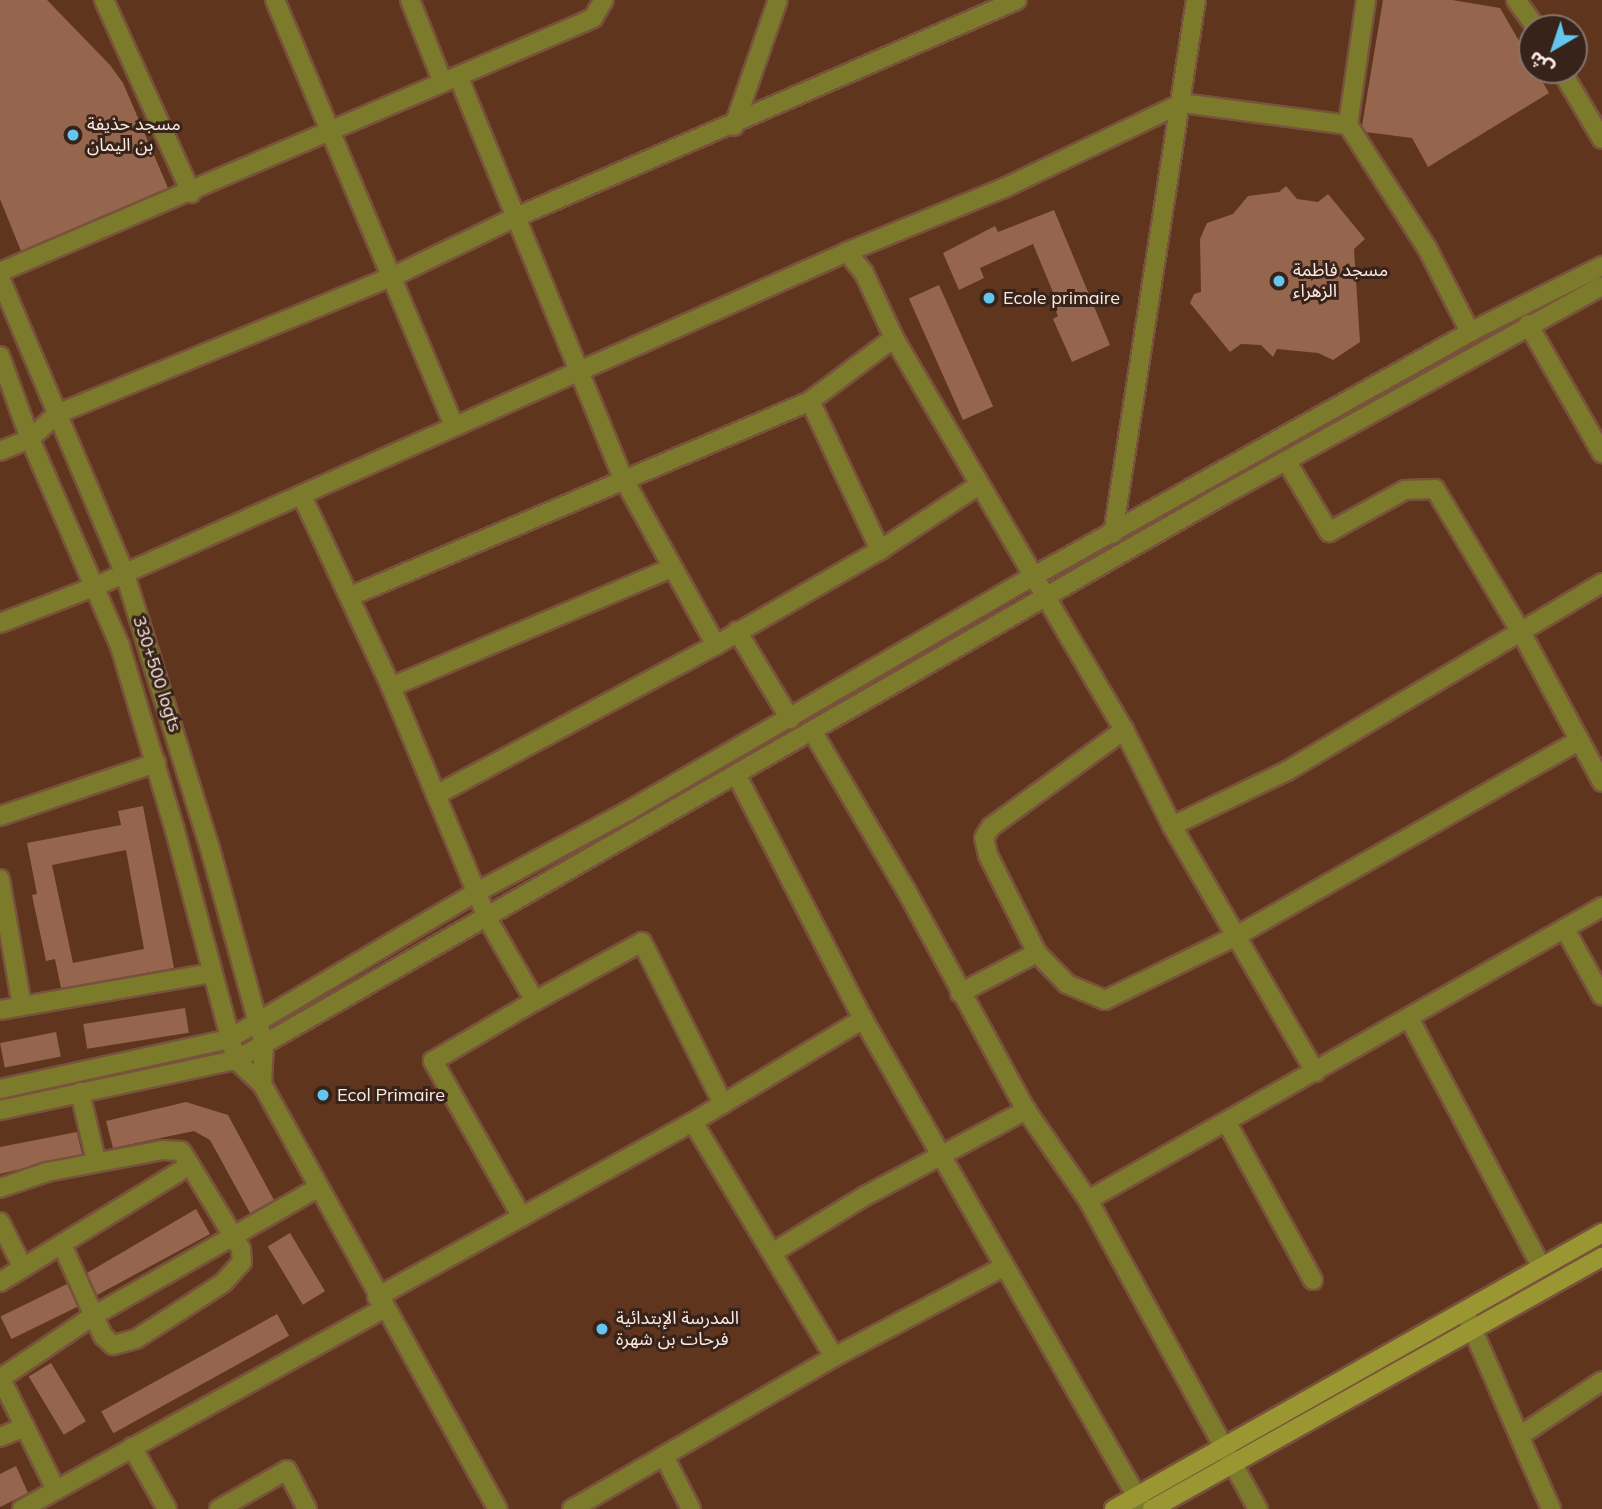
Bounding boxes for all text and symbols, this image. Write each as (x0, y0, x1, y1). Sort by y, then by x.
north arrow (1518, 14, 1588, 84)
text: ش (1523, 46, 1559, 81)
place label: مسجد حذيفة بن اليمان (87, 114, 181, 156)
marker: مسجد حذيفة بن اليمان (65, 127, 81, 143)
place label: مسجد فاطمة الزهراء (1293, 260, 1388, 302)
marker: مسجد فاطمة الزهراء (1271, 273, 1287, 289)
place label: Ecole primaire (1003, 287, 1120, 309)
marker: Ecole primaire (981, 290, 997, 306)
street label: 330+500 logts (128, 613, 186, 735)
place label: Ecol Primaire (337, 1084, 445, 1106)
marker: Ecol Primaire (315, 1087, 331, 1103)
place label: المدرسة الإبتدائية فرحات بن شهرة (616, 1308, 739, 1350)
marker: المدرسة الإبتدائية فرحات بن شهرة (594, 1321, 610, 1337)

